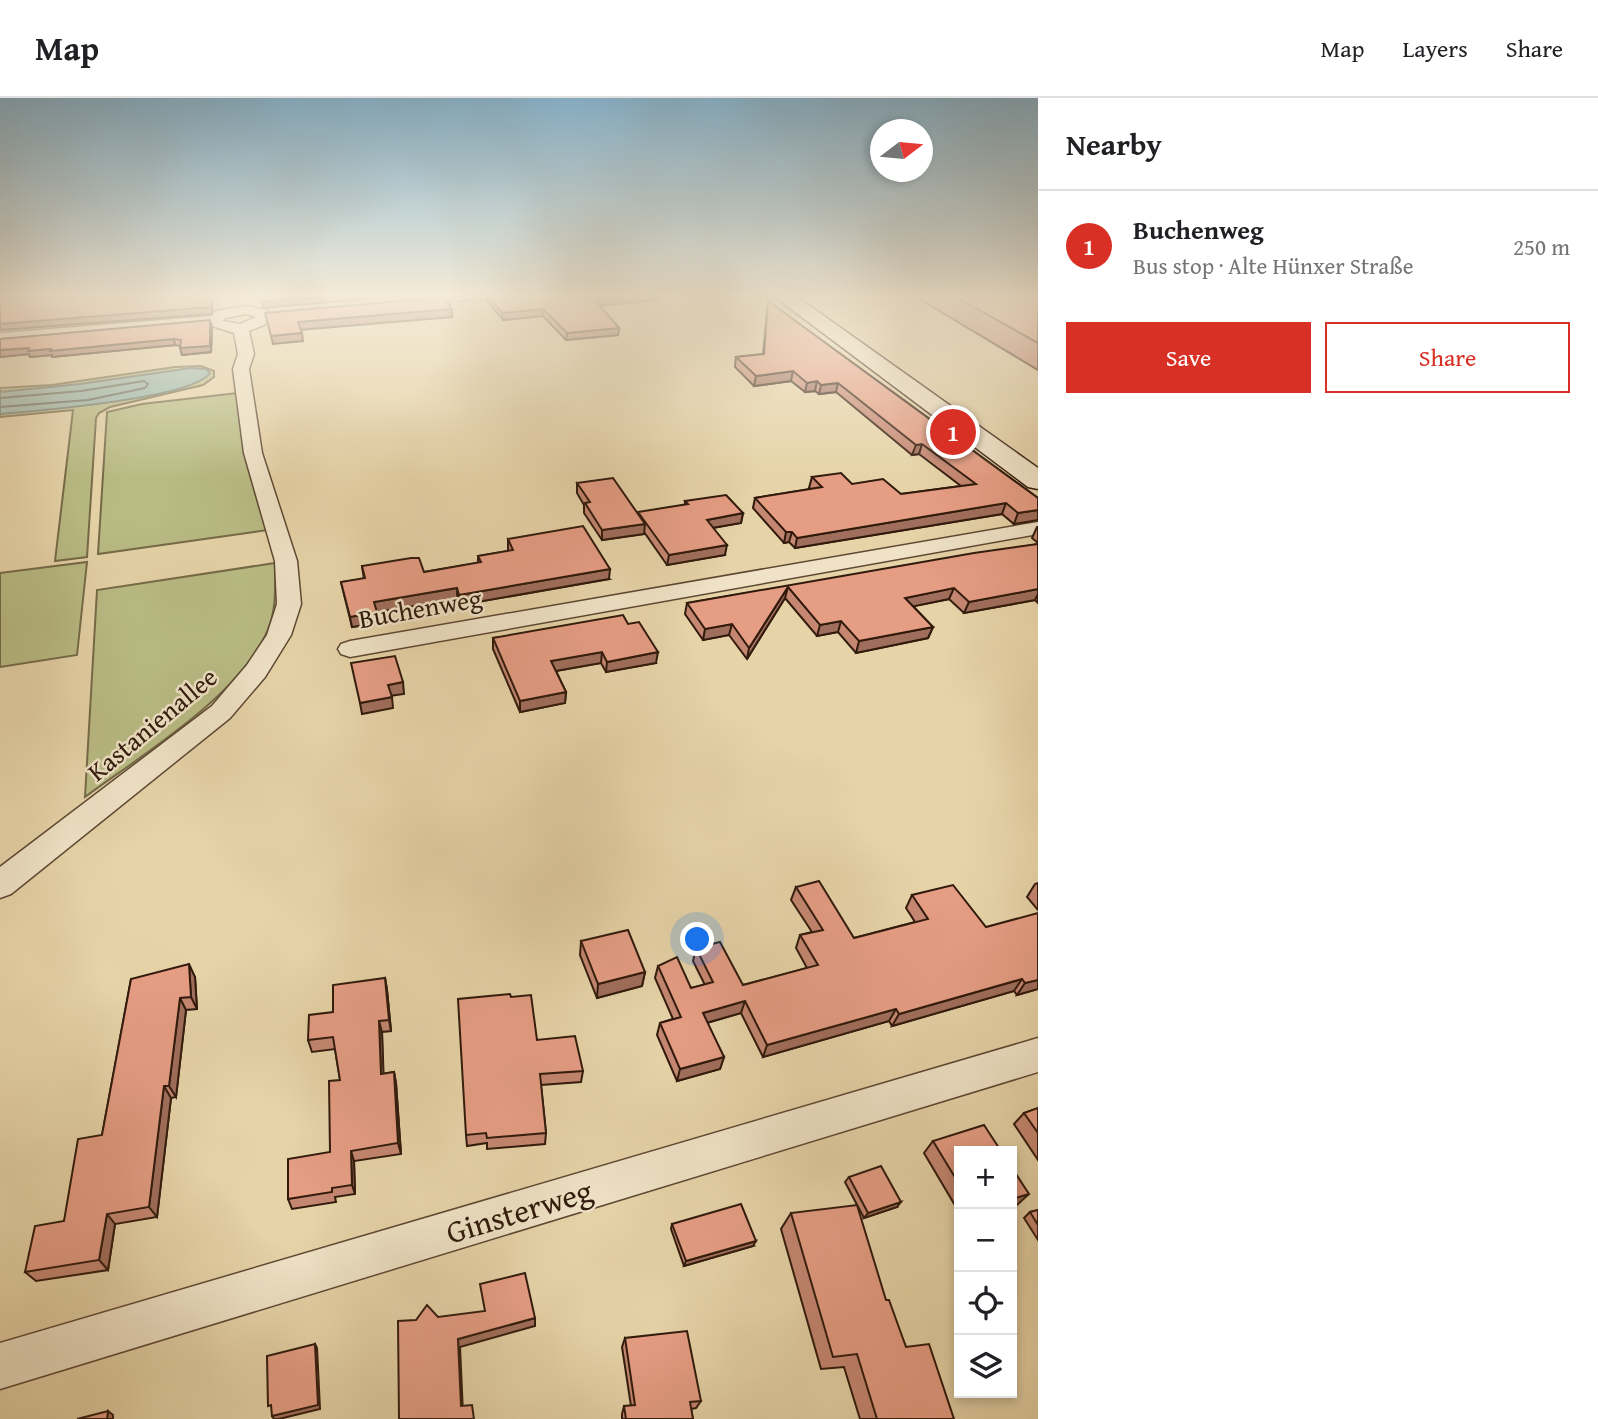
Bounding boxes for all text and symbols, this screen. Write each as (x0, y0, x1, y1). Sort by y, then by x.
text: Map (35, 24, 99, 72)
text: Map (1321, 31, 1364, 66)
text: Layers (1402, 31, 1468, 66)
text: Share (1506, 31, 1563, 66)
north arrow (870, 119, 933, 182)
text: Nearby (1066, 122, 1162, 166)
text: Buchenweg (1133, 210, 1264, 249)
text: 1 (1083, 230, 1095, 263)
text: 250 m (1513, 230, 1570, 263)
text: Bus stop · Alte Hünxer Straße (1133, 249, 1413, 282)
button: Save (1066, 322, 1311, 393)
button: Share (1325, 322, 1570, 393)
pin: 1 (930, 406, 976, 458)
street label: Buchenweg (355, 578, 485, 638)
street label: Kastanienallee (78, 658, 226, 790)
your location (680, 922, 714, 956)
map controls (954, 1146, 1017, 1398)
button: + (954, 1146, 1017, 1209)
street label: Ginsterweg (440, 1166, 598, 1256)
button: − (954, 1209, 1017, 1272)
button: locate (954, 1272, 1017, 1335)
button: layers (954, 1335, 1017, 1398)

